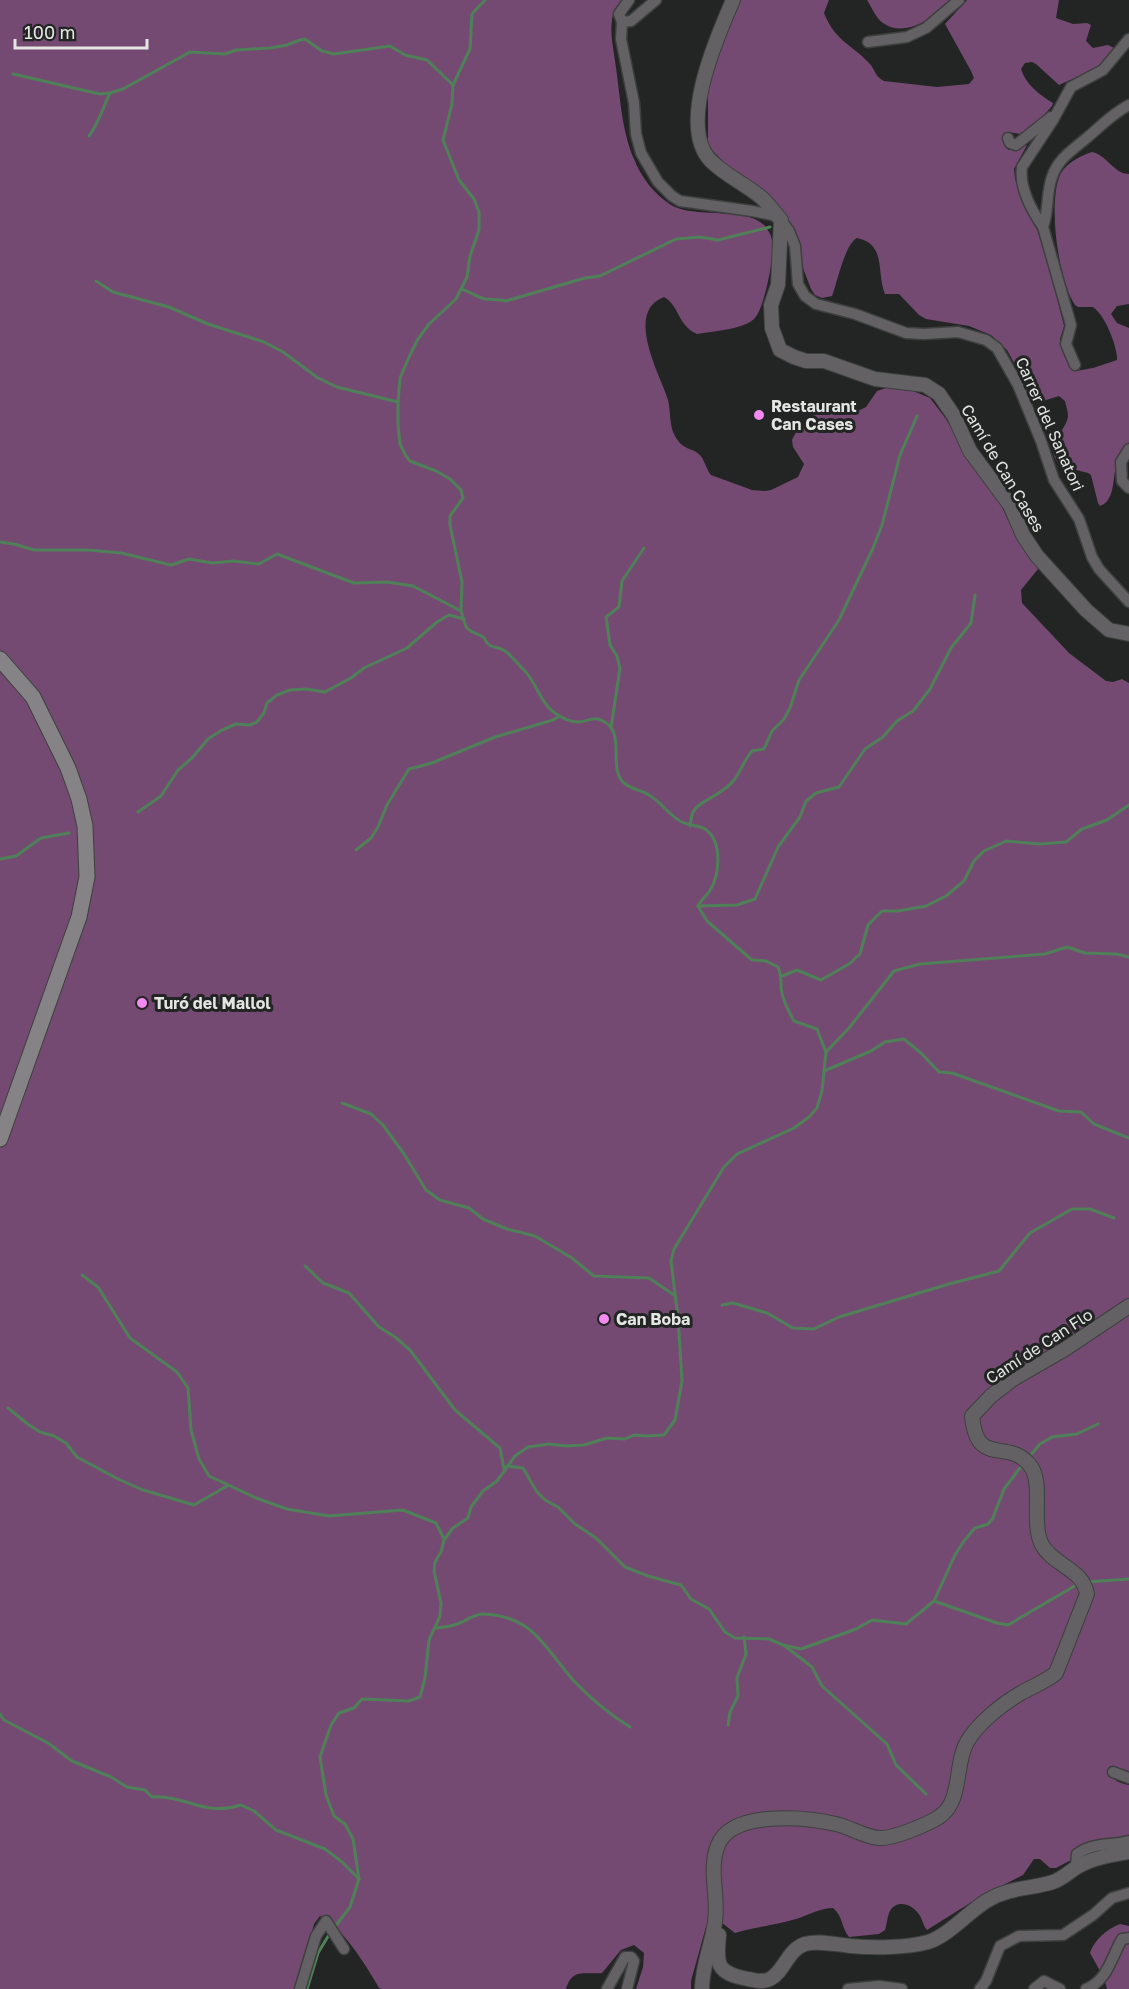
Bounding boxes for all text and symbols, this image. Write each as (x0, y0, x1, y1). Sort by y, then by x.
scale bar (15, 12, 147, 50)
text: 100 m (24, 21, 75, 43)
street label: Carrer del Sanatori (1011, 354, 1089, 494)
place label: Restaurant Can Cases (771, 396, 857, 434)
street label: Camí de Can Cases (957, 401, 1049, 535)
marker: Restaurant Can Cases (752, 408, 766, 422)
place label: Turó del Mallol (154, 993, 271, 1013)
marker: Turó del Mallol (135, 996, 149, 1010)
street label: Camí de Can Flo (982, 1304, 1096, 1388)
place label: Can Boba (616, 1309, 690, 1329)
marker: Can Boba (597, 1312, 611, 1326)

